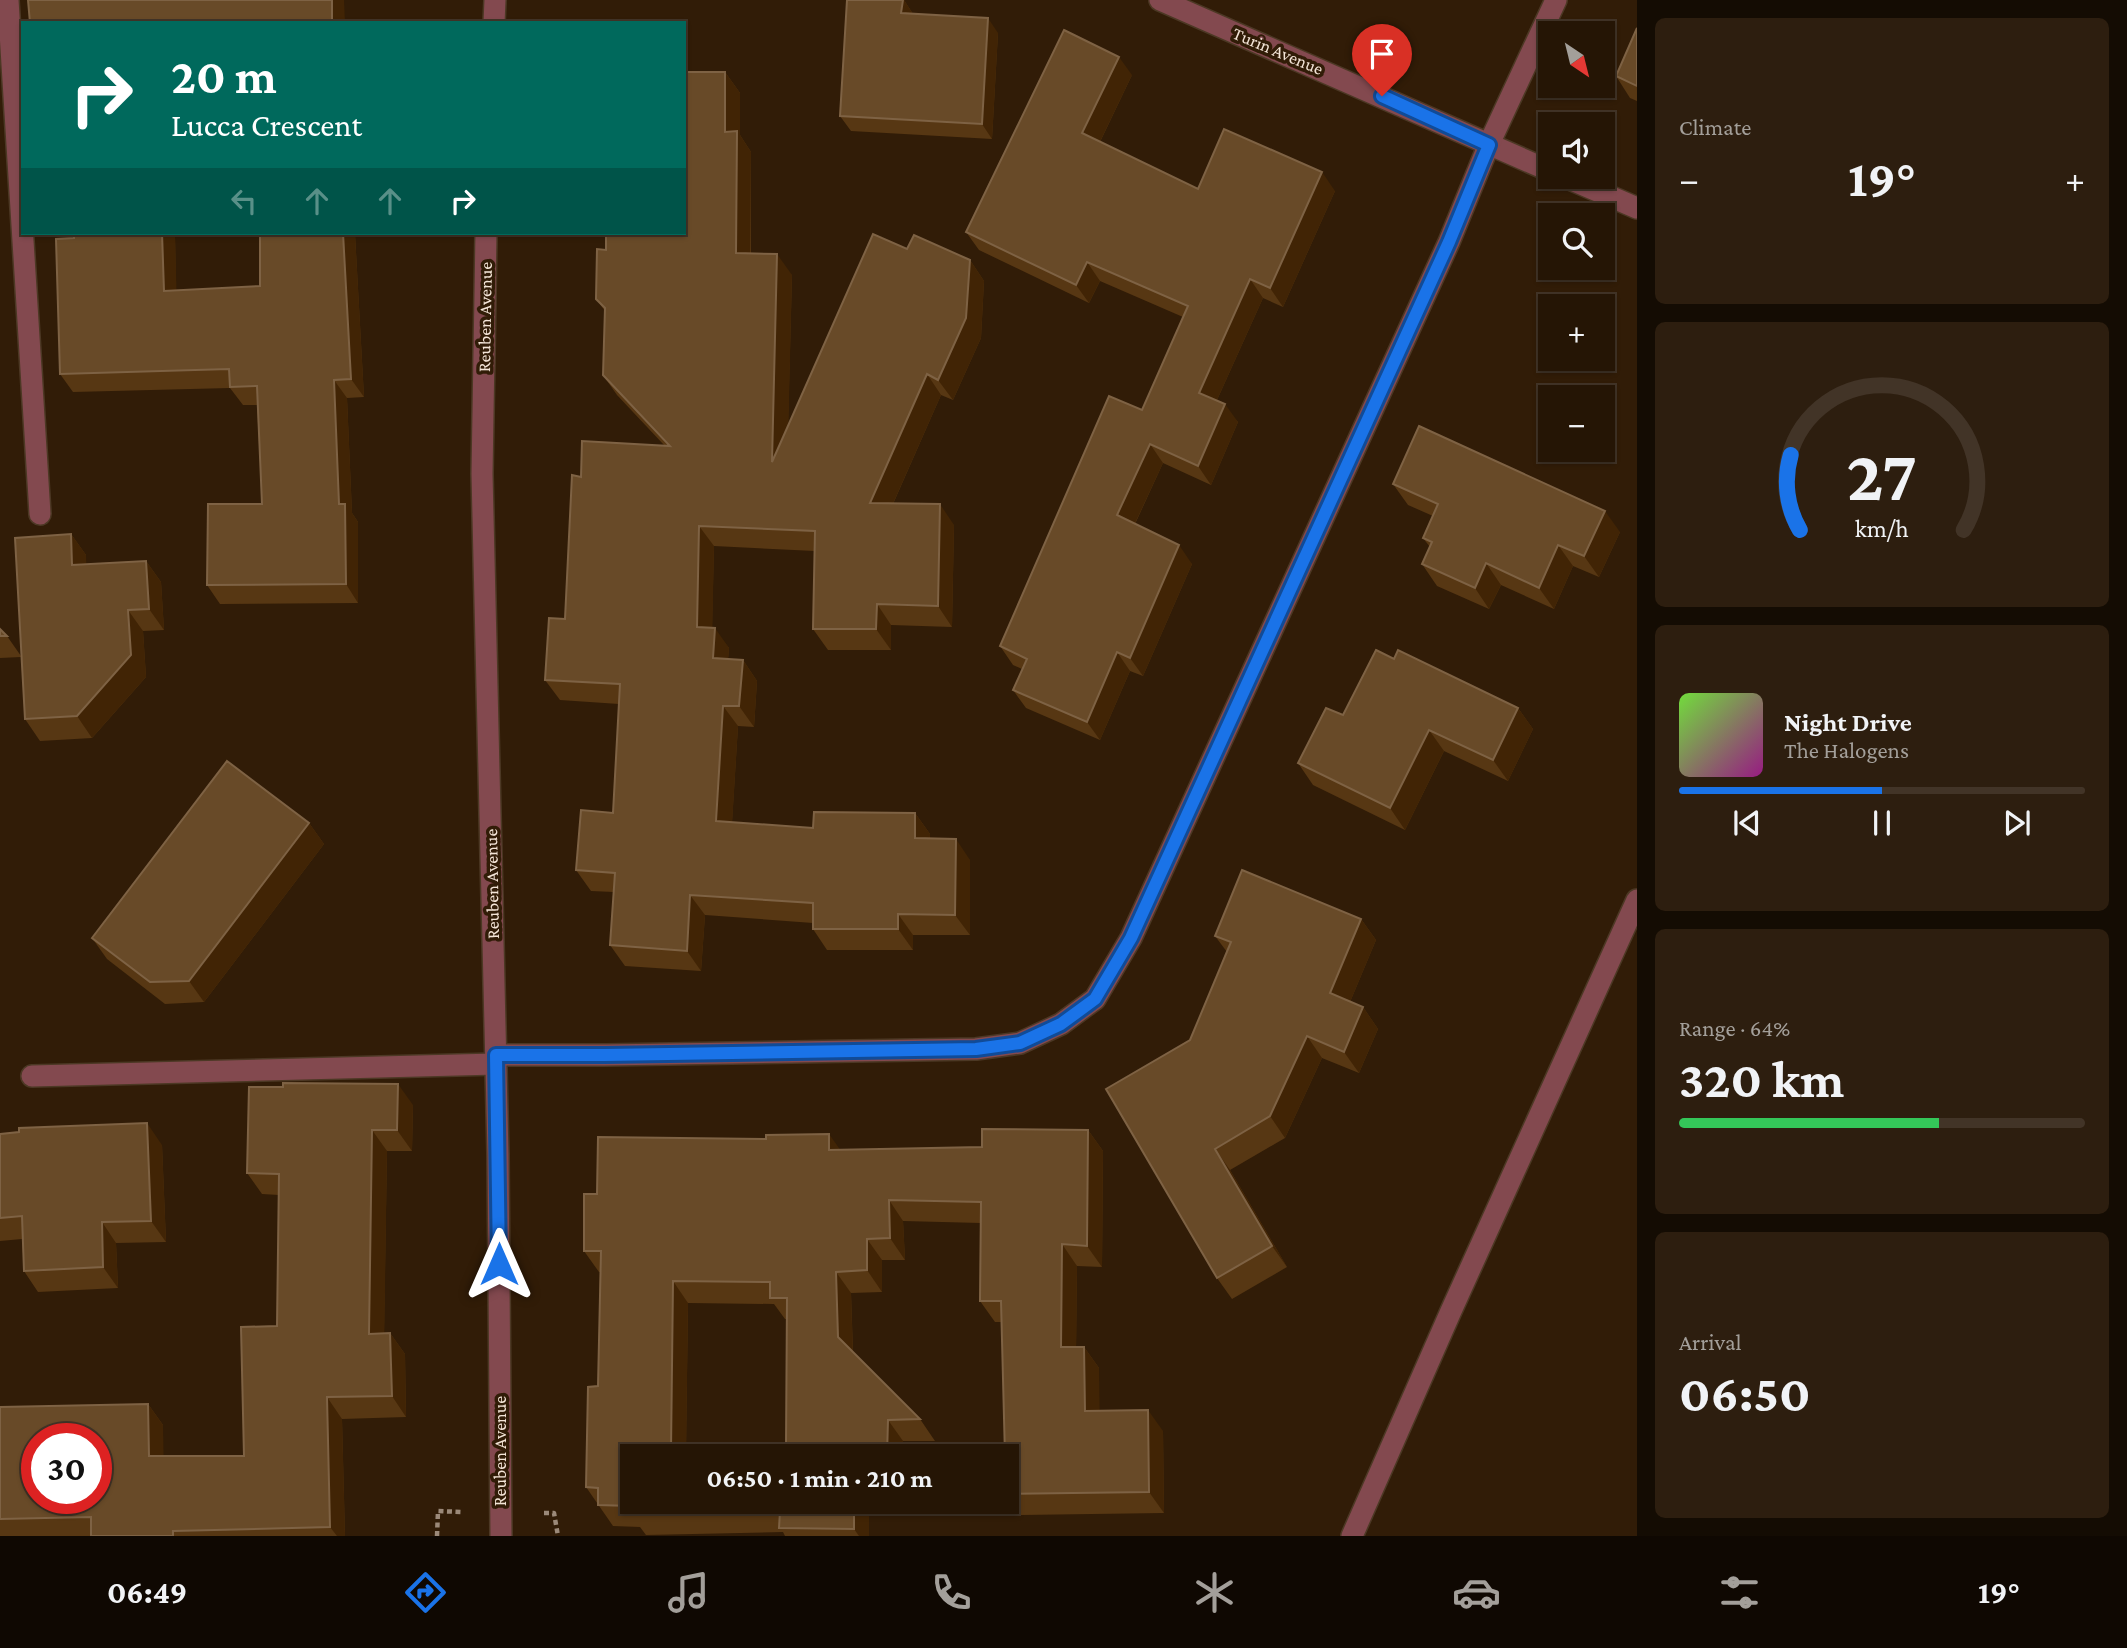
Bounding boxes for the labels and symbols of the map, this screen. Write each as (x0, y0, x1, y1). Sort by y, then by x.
north arrow (1538, 21, 1615, 98)
street label: Turin Avenue (1230, 23, 1326, 79)
pin (1352, 24, 1412, 96)
street label: Reuben Avenue (474, 262, 496, 372)
street label: Reuben Avenue (481, 829, 503, 939)
position arrow (462, 1227, 536, 1301)
street label: Reuben Avenue (490, 1396, 510, 1506)
speed limit sign: 30 (21, 1423, 112, 1514)

